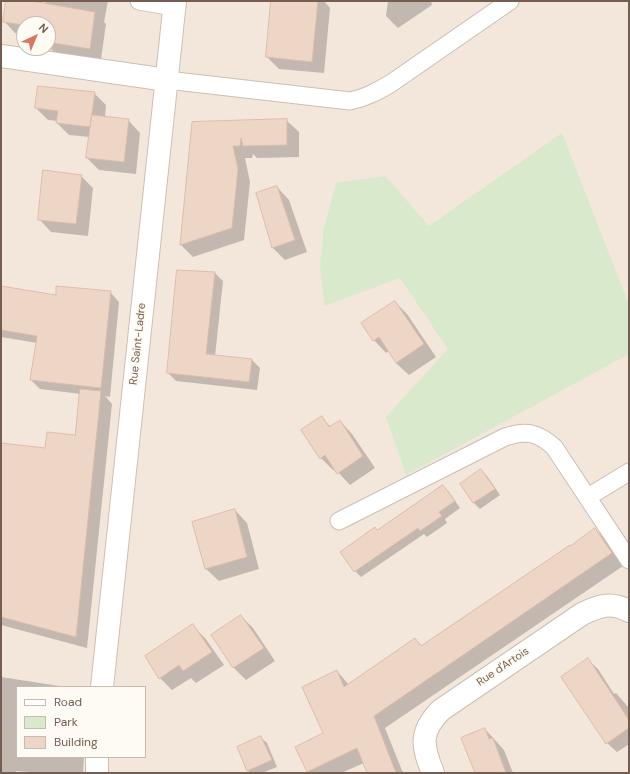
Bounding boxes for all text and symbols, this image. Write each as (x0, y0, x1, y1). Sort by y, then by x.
north arrow (16, 16, 56, 56)
text: N (36, 20, 51, 36)
street label: Rue Saint-Ladre (127, 302, 149, 386)
street label: Rue d'Artois (474, 645, 532, 689)
legend (16, 686, 146, 758)
text: Road (54, 694, 82, 710)
text: Park (54, 714, 78, 730)
text: Building (54, 734, 98, 750)

